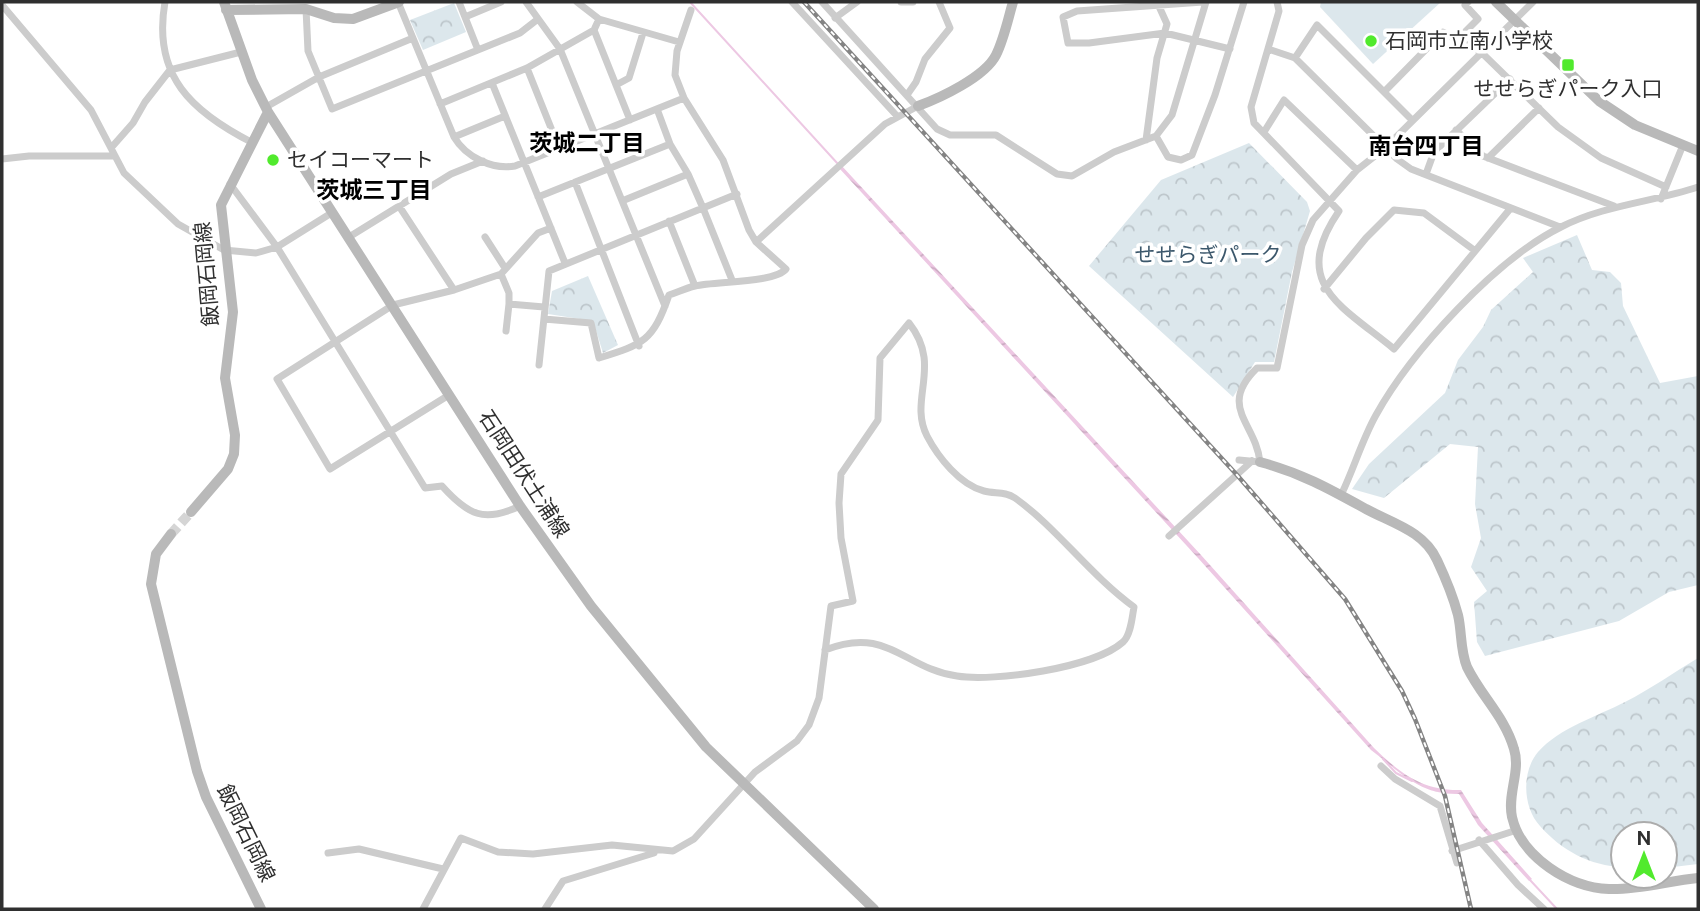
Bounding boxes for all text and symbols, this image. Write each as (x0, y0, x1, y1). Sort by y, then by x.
place label: 石岡市立南小学校 (1385, 28, 1553, 53)
marker: 石岡市立南小学校 (1363, 33, 1379, 49)
marker: せせらぎパーク入口 (1560, 57, 1576, 73)
place label: せせらぎパーク入口 (1474, 76, 1663, 101)
district label: 茨城二丁目 (530, 129, 645, 156)
district label: 南台四丁目 (1369, 132, 1484, 159)
place label: セイコーマート (287, 147, 434, 172)
marker: セイコーマート (265, 152, 281, 168)
district label: 茨城三丁目 (317, 176, 432, 203)
street label: 飯岡石岡線 (189, 221, 224, 327)
park label: せせらぎパーク (1135, 242, 1282, 267)
street label: 石岡田伏土浦線 (474, 405, 575, 542)
street label: 飯岡石岡線 (212, 780, 281, 885)
north arrow (1609, 820, 1679, 890)
text: N (1637, 827, 1651, 849)

